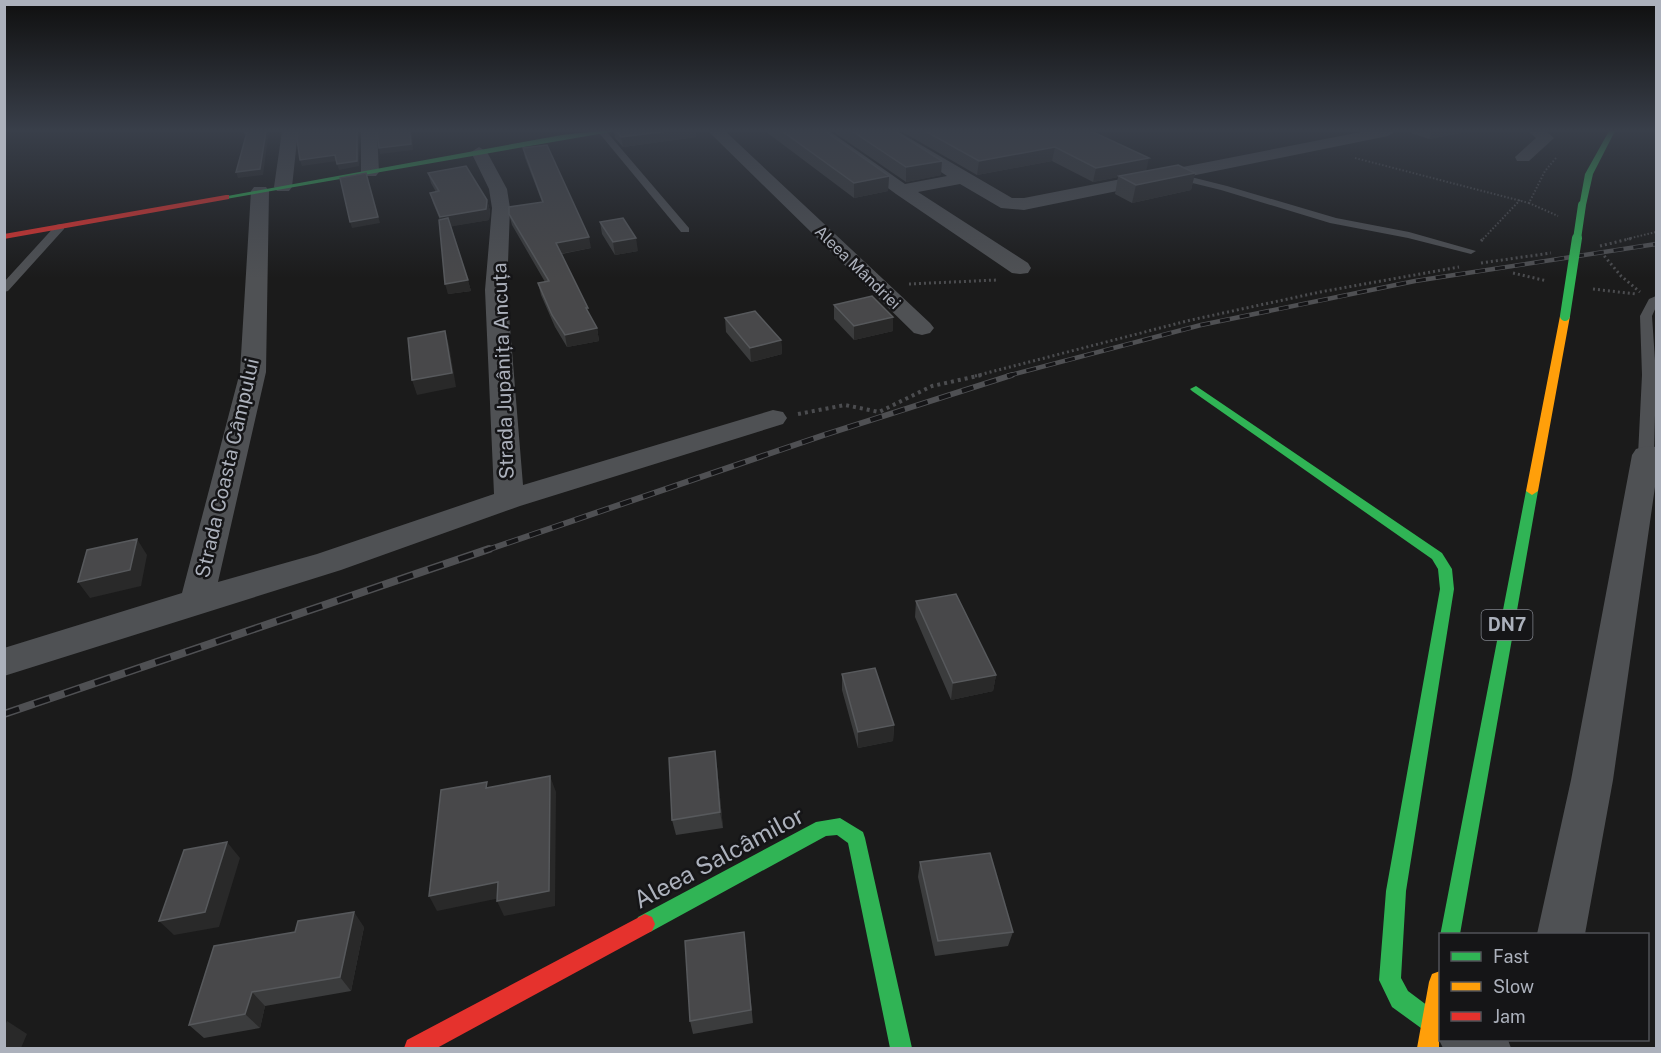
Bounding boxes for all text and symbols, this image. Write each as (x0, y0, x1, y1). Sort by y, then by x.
street label: Aleea Mândriei (811, 222, 904, 313)
street label: Strada Jupânița Ancuța (487, 262, 519, 480)
street label: Strada Coasta Câmpului (190, 356, 264, 580)
road number: DN7 (1482, 610, 1532, 640)
street label: Aleea Salcâmilor (629, 801, 808, 914)
legend (1439, 933, 1649, 1041)
text: Fast (1493, 946, 1529, 967)
text: Slow (1493, 976, 1534, 997)
text: Jam (1493, 1006, 1526, 1027)

